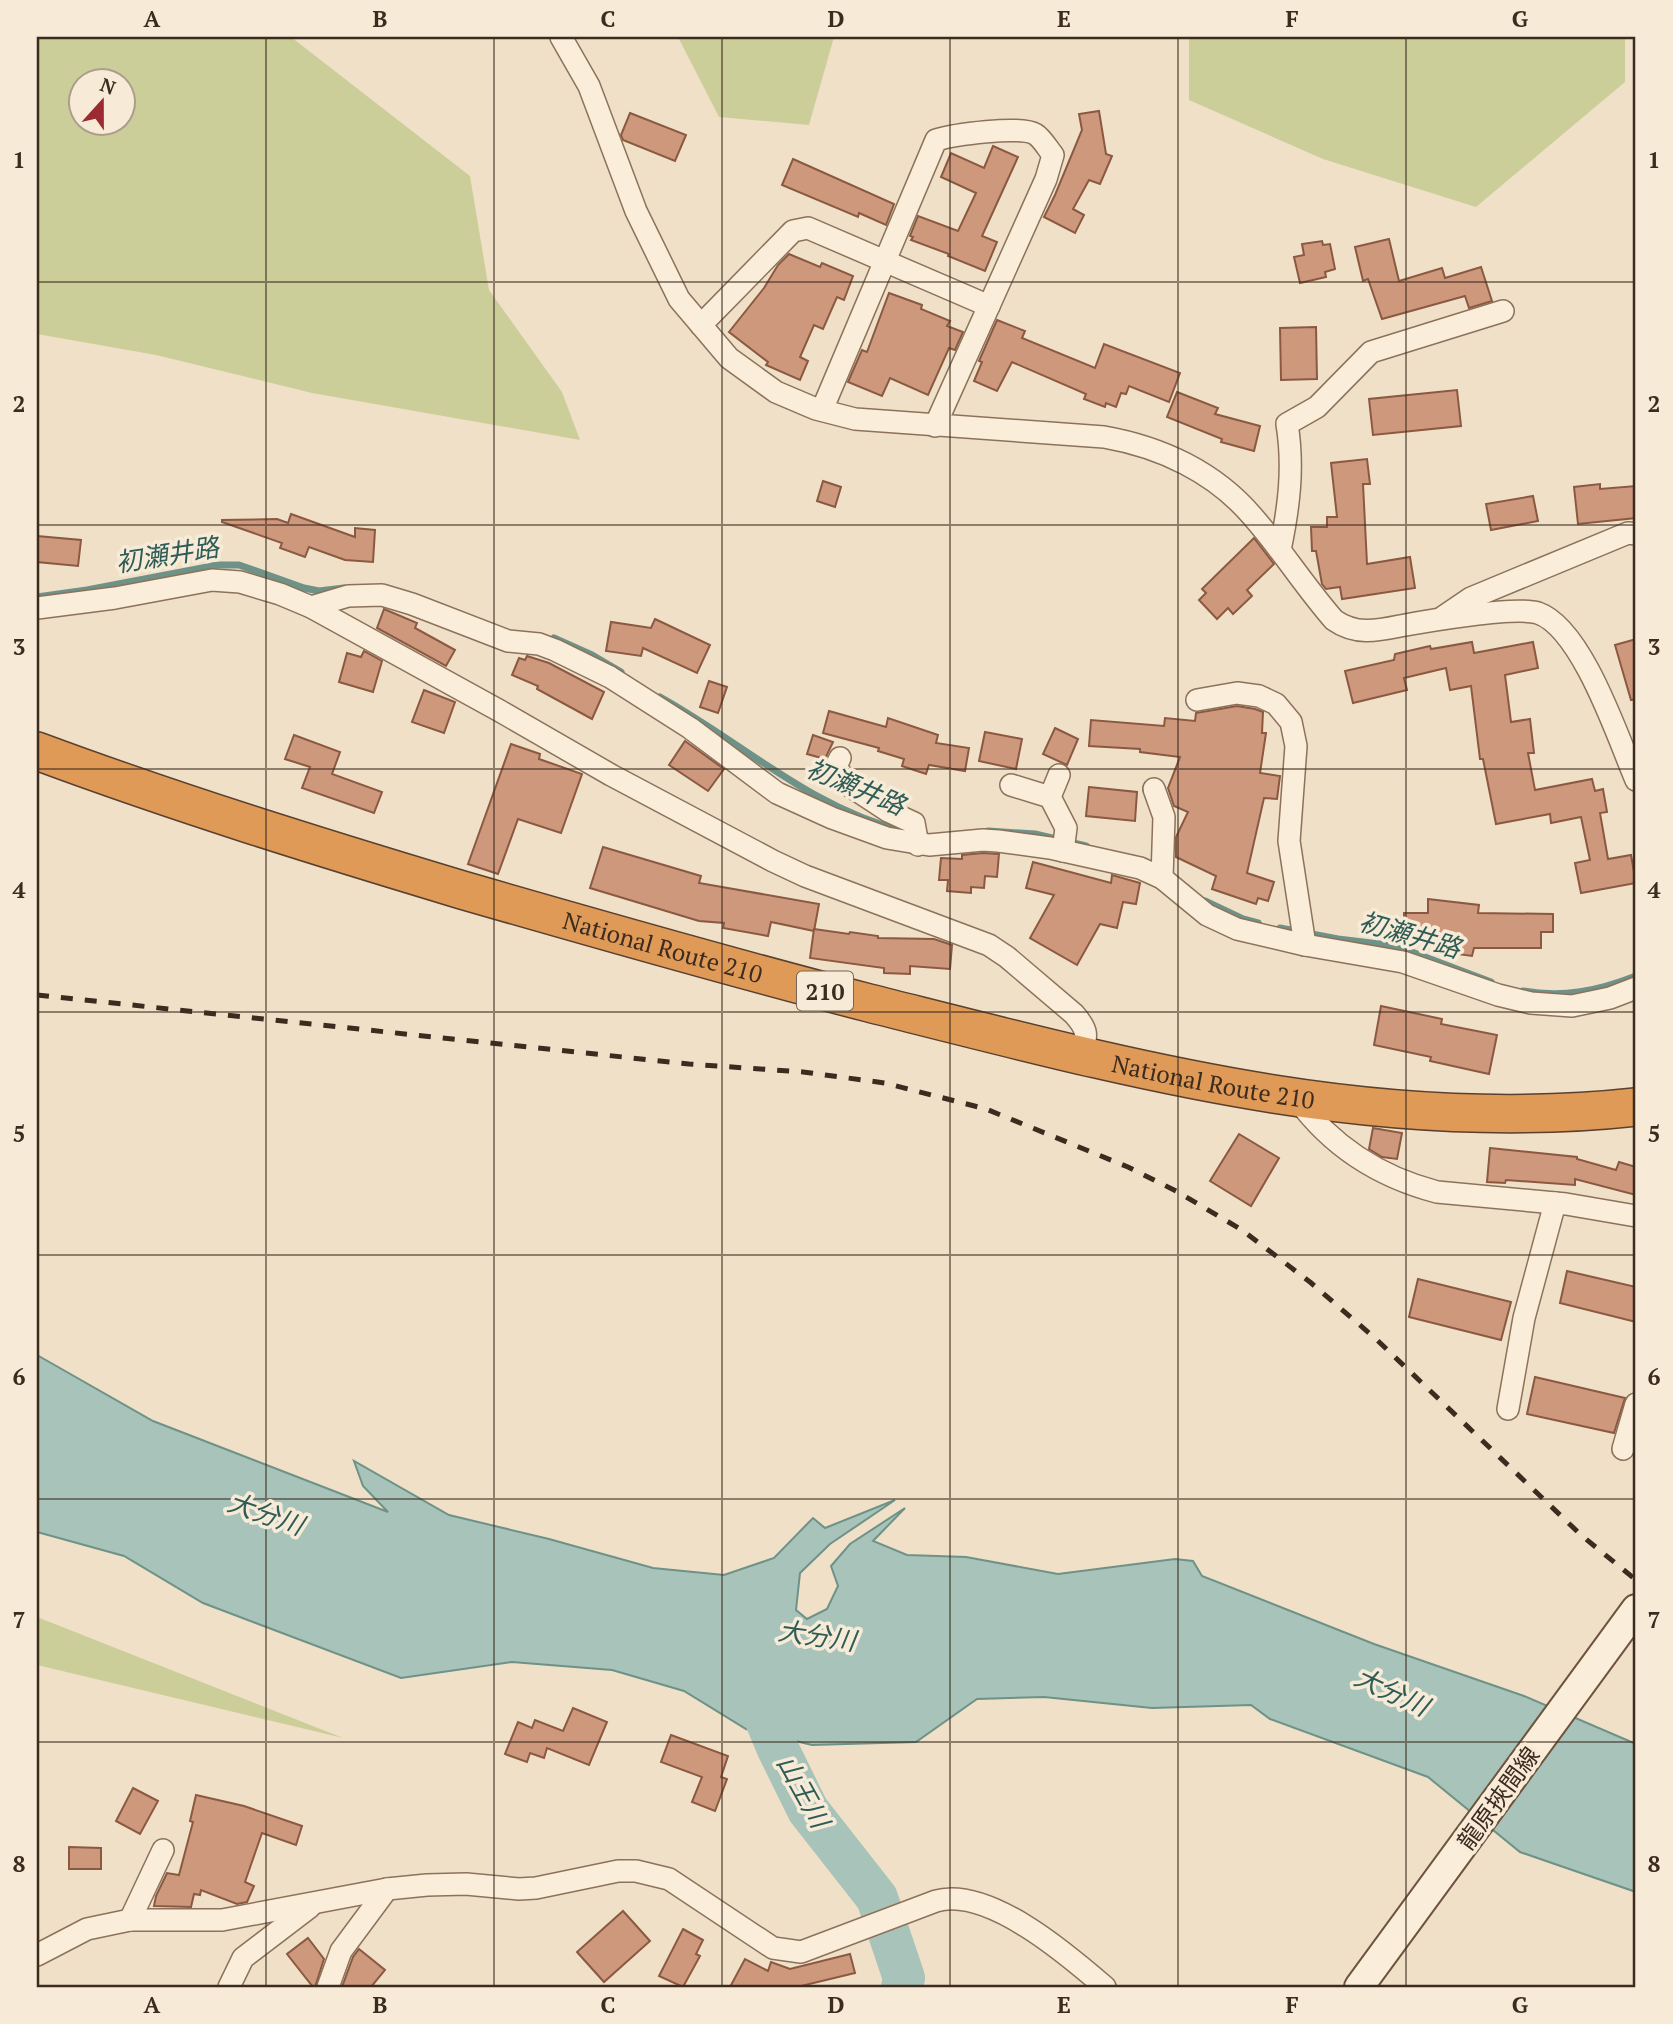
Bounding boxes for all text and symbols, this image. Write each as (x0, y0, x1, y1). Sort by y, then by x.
text: A (144, 3, 161, 34)
text: B (373, 3, 388, 34)
text: C (601, 3, 616, 34)
text: D (828, 3, 845, 34)
text: E (1057, 3, 1071, 34)
text: F (1285, 3, 1299, 34)
text: G (1512, 3, 1529, 34)
north arrow (66, 66, 136, 136)
text: N (97, 71, 120, 100)
text: 1 (13, 144, 26, 175)
text: 1 (1648, 144, 1661, 175)
text: 2 (13, 388, 26, 419)
text: 2 (1648, 388, 1661, 419)
water label: 初瀬井路 (113, 529, 223, 579)
text: 3 (13, 631, 26, 662)
text: 3 (1648, 631, 1661, 662)
water label: 初瀬井路 (801, 750, 912, 823)
text: 4 (13, 874, 26, 905)
text: 4 (1648, 874, 1661, 905)
water label: 初瀬井路 (1355, 903, 1467, 965)
street label: National Route 210 (559, 904, 766, 990)
road number: 210 (797, 972, 853, 1010)
street label: National Route 210 (1109, 1047, 1317, 1116)
text: 5 (13, 1118, 26, 1149)
text: 5 (1648, 1118, 1661, 1149)
text: 6 (13, 1361, 26, 1392)
text: 6 (1648, 1361, 1661, 1392)
water label: 大分川 (224, 1484, 311, 1543)
text: 7 (13, 1604, 26, 1635)
text: 7 (1648, 1604, 1661, 1635)
water label: 大分川 (776, 1613, 861, 1658)
water label: 大分川 (1349, 1659, 1437, 1724)
street label: 龍原挾間線 (1450, 1740, 1546, 1856)
water label: 山王川 (770, 1749, 839, 1836)
text: 8 (13, 1848, 26, 1879)
text: 8 (1648, 1848, 1661, 1879)
text: A (144, 1989, 161, 2020)
text: B (373, 1989, 388, 2020)
text: C (601, 1989, 616, 2020)
text: D (828, 1989, 845, 2020)
text: E (1057, 1989, 1071, 2020)
text: F (1285, 1989, 1299, 2020)
text: G (1512, 1989, 1529, 2020)

